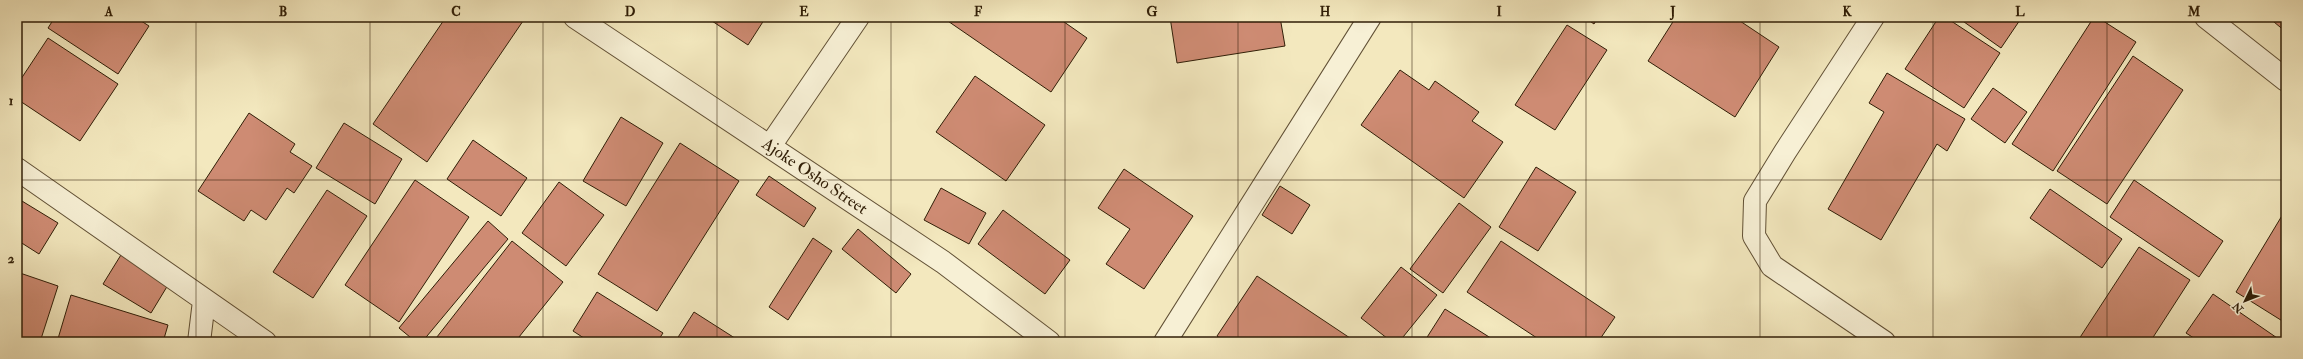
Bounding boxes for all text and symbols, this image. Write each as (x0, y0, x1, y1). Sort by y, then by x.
text: A (104, 4, 114, 20)
text: B (279, 4, 287, 20)
text: C (451, 4, 461, 20)
text: D (625, 4, 636, 20)
text: E (799, 4, 809, 20)
text: F (974, 4, 983, 20)
text: G (1147, 4, 1158, 20)
text: H (1320, 4, 1331, 20)
text: I (1496, 4, 1502, 20)
text: J (1669, 4, 1676, 21)
text: K (1842, 4, 1852, 20)
text: L (2015, 4, 2025, 20)
text: M (2187, 4, 2201, 20)
text: 1 (9, 93, 14, 109)
street label: Ajoke Osho Street (757, 132, 872, 219)
text: 2 (8, 251, 15, 267)
north arrow (2225, 281, 2265, 321)
text: N (2229, 299, 2247, 316)

